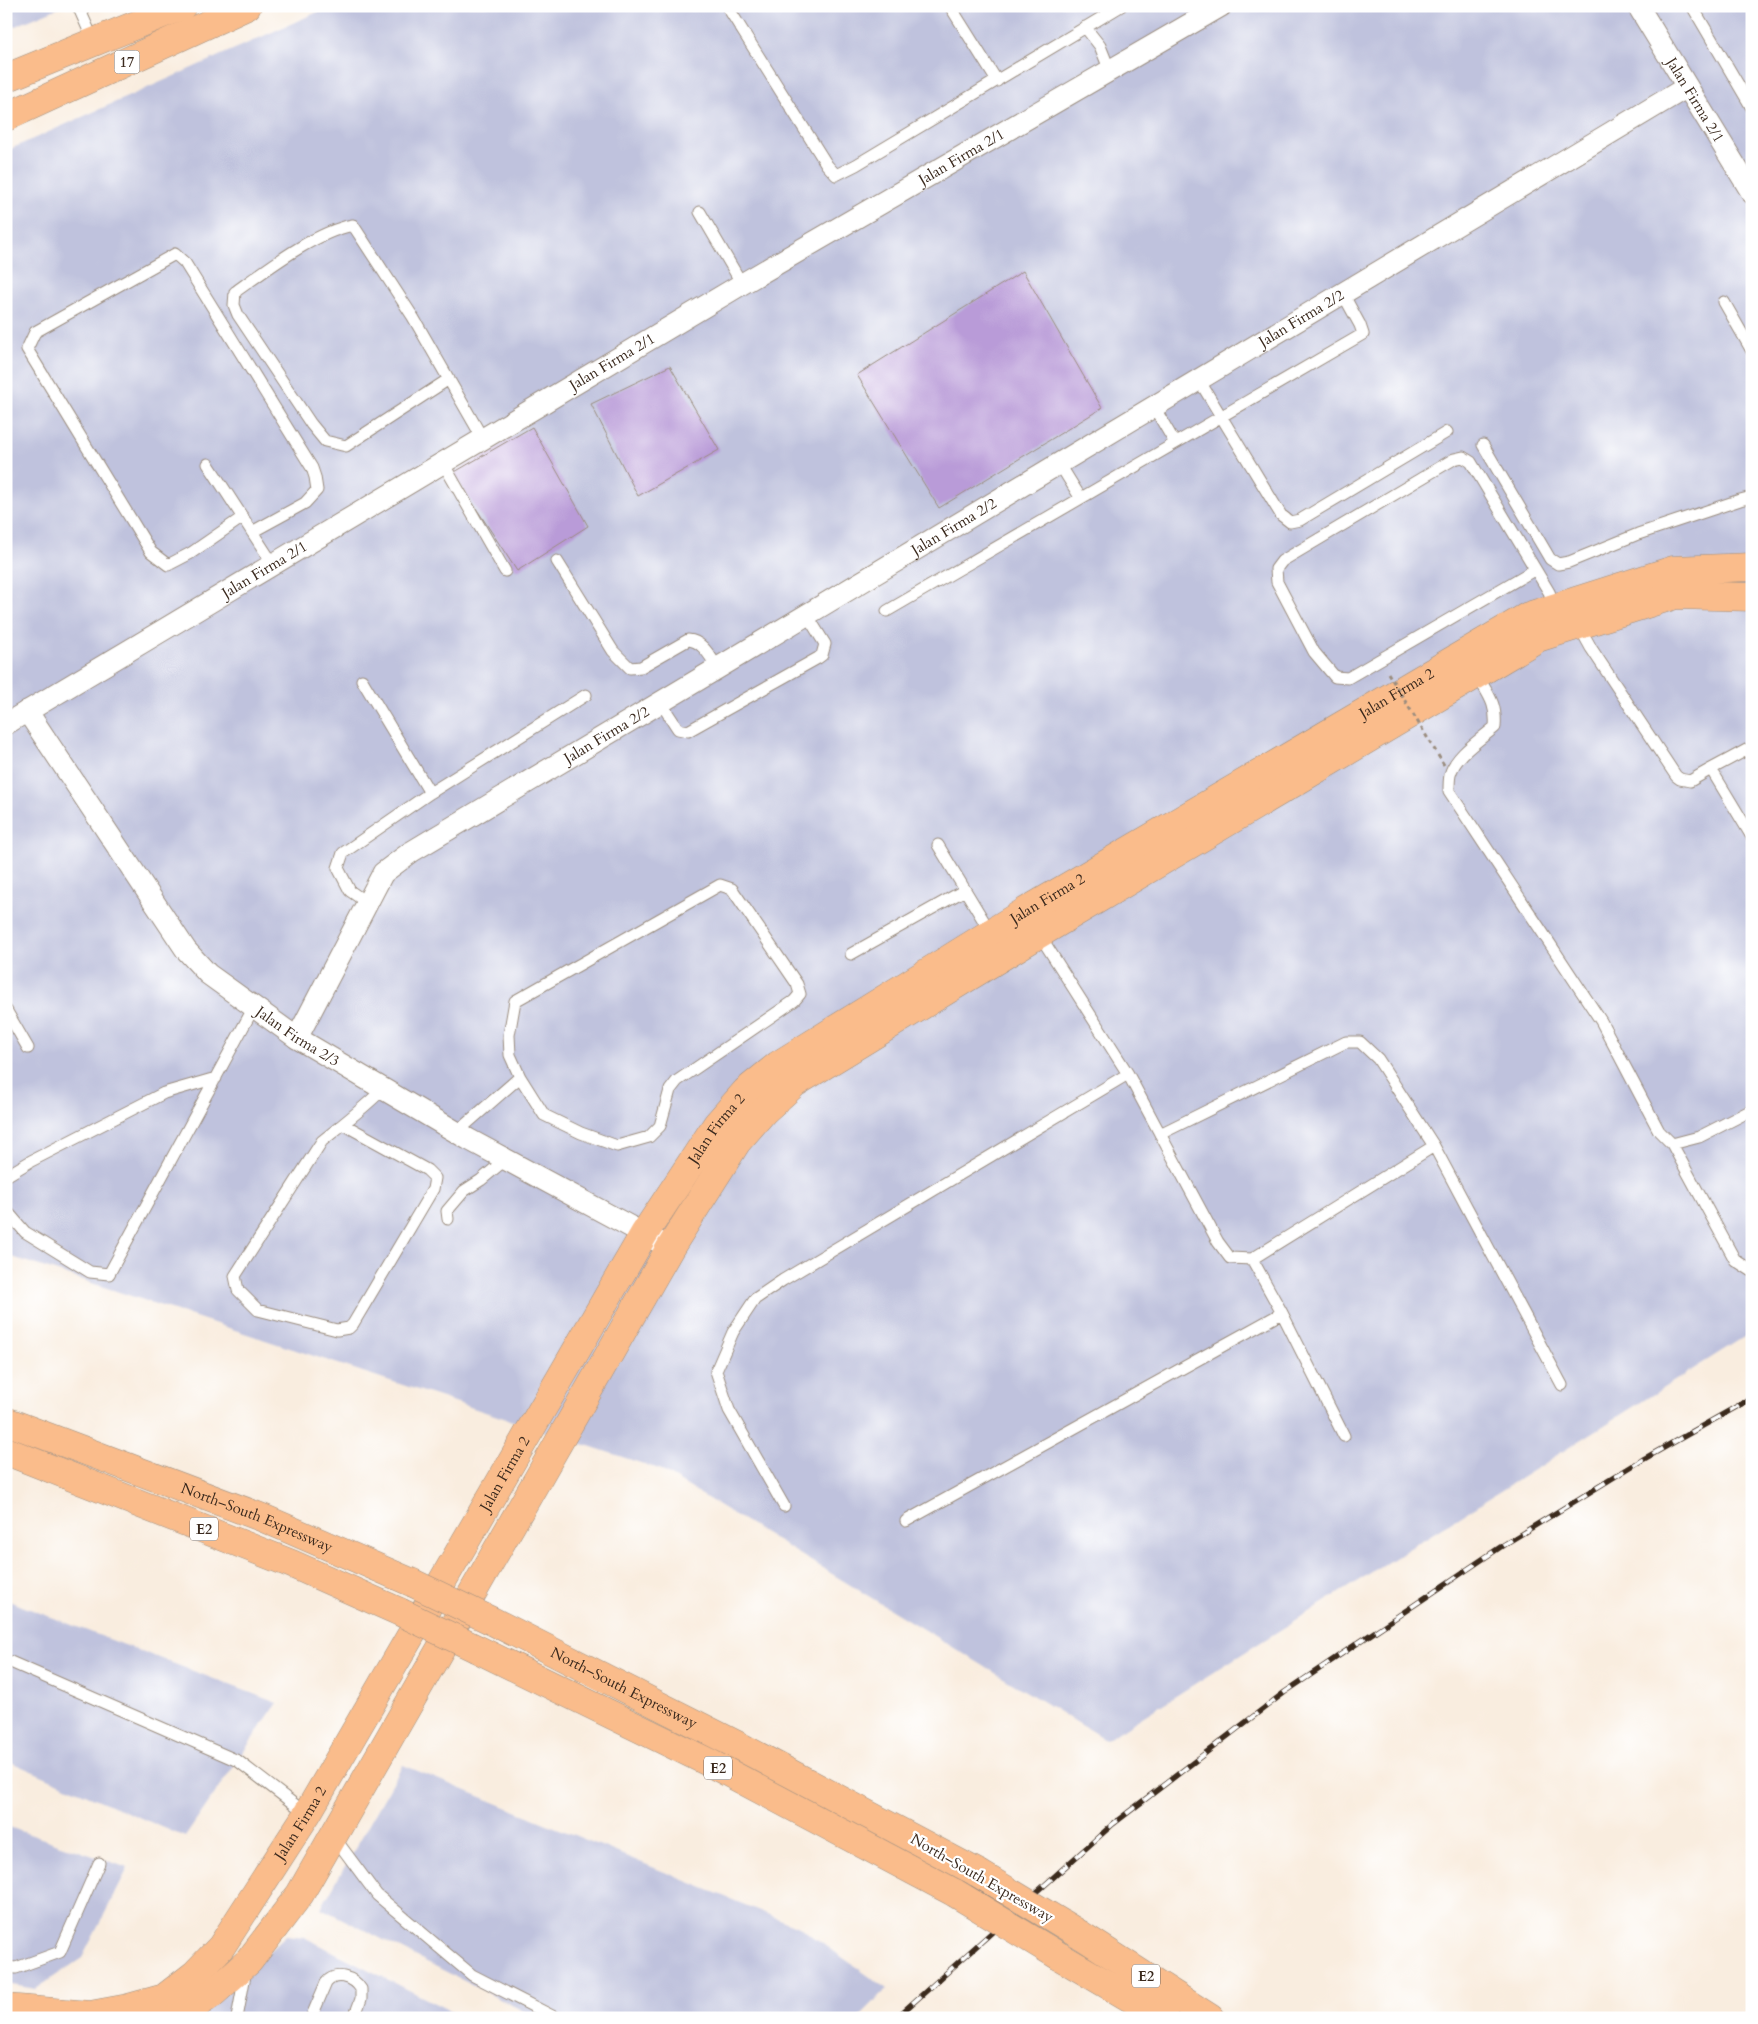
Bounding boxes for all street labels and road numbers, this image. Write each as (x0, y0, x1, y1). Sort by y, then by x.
road number: 17 (114, 51, 140, 74)
street label: Jalan Firma 2/1 (1661, 52, 1729, 146)
street label: Jalan Firma 2/1 (913, 124, 1008, 191)
street label: Jalan Firma 2/2 (1253, 285, 1348, 353)
street label: Jalan Firma 2/1 (564, 328, 658, 396)
street label: Jalan Firma 2/2 (906, 493, 1000, 561)
street label: Jalan Firma 2/1 (216, 536, 311, 604)
street label: Jalan Firma 2 (1354, 663, 1438, 724)
street label: Jalan Firma 2/2 (558, 701, 653, 769)
street label: Jalan Firma 2 (1005, 869, 1089, 930)
street label: Jalan Firma 2/3 (250, 1001, 343, 1071)
street label: Jalan Firma 2 (682, 1089, 750, 1170)
street label: Jalan Firma 2 (474, 1432, 535, 1517)
street label: North–South Expressway (178, 1478, 336, 1557)
road number: E2 (190, 1518, 218, 1540)
street label: North–South Expressway (547, 1642, 701, 1733)
road number: E2 (704, 1756, 732, 1780)
street label: Jalan Firma 2 (269, 1782, 331, 1866)
street label: North–South Expressway (907, 1829, 1057, 1927)
road number: E2 (1132, 1964, 1160, 1988)

